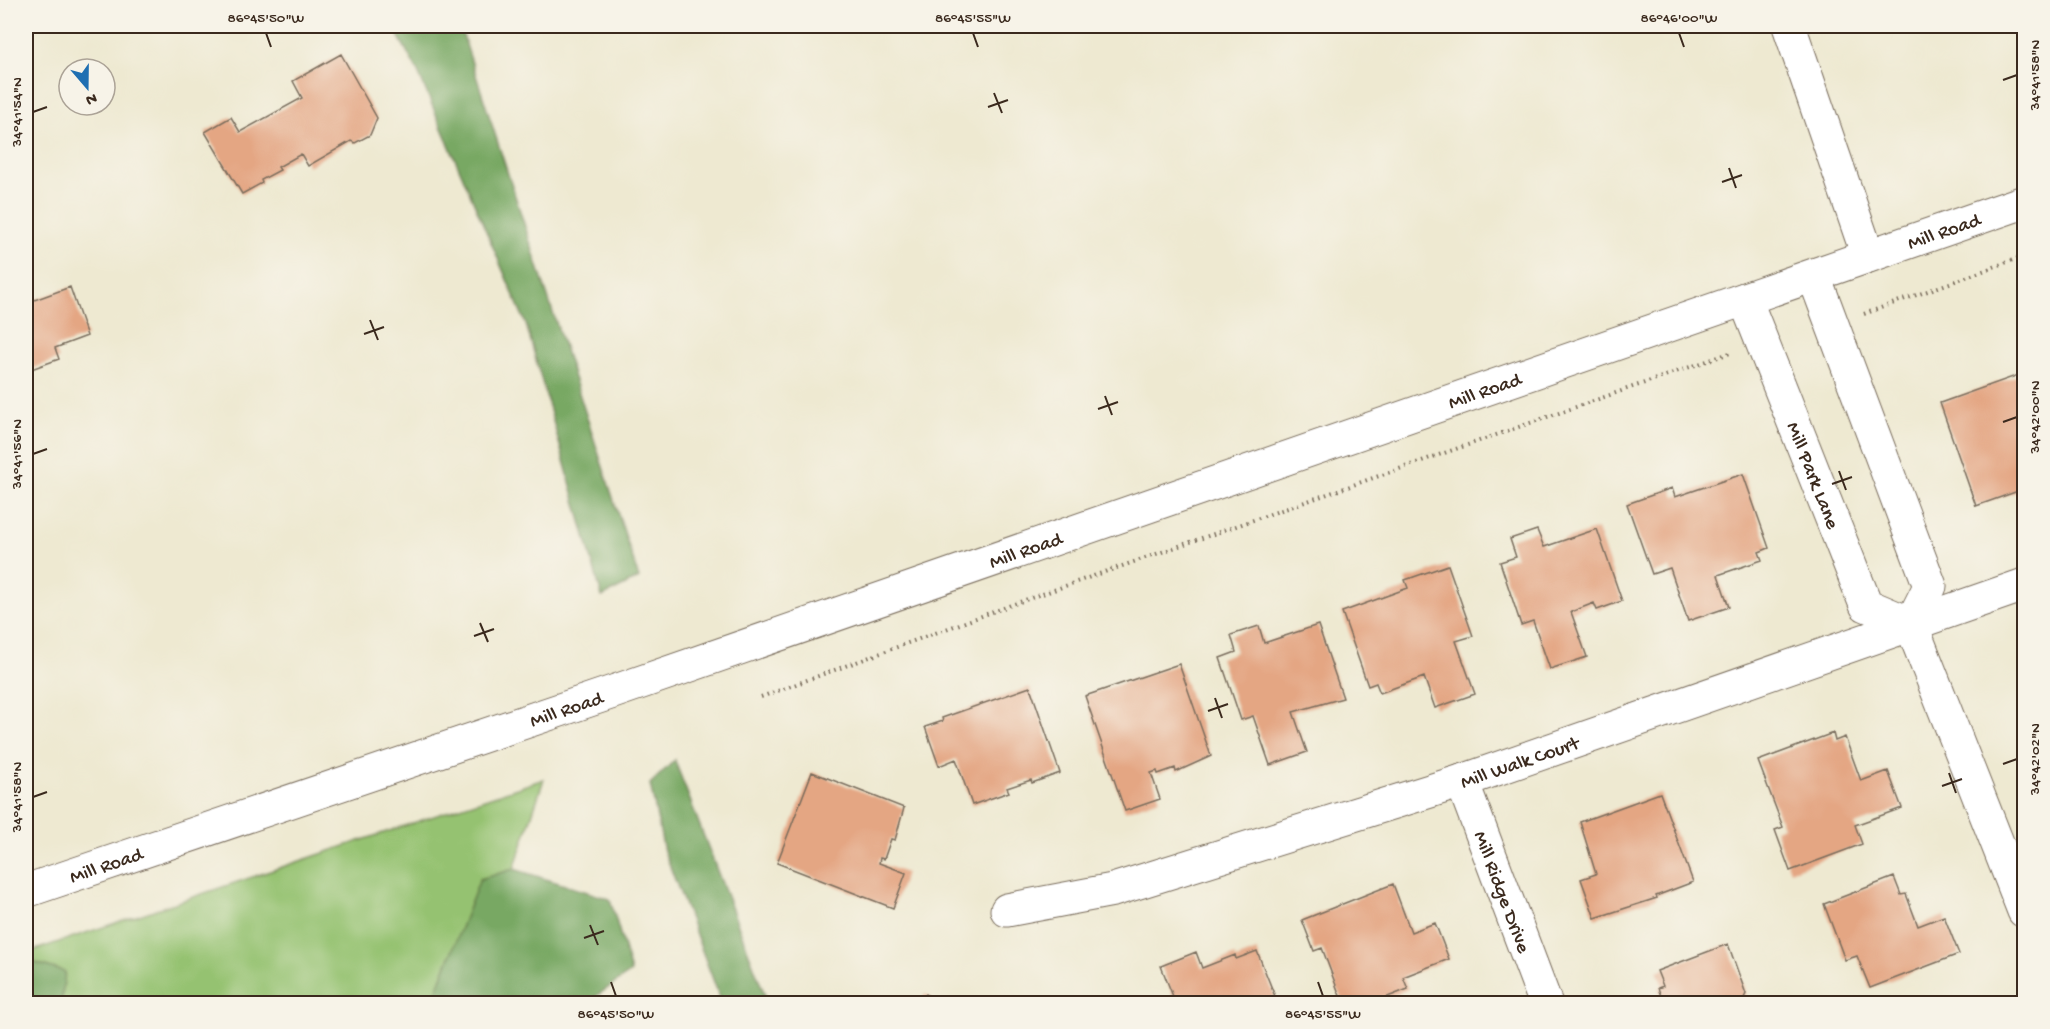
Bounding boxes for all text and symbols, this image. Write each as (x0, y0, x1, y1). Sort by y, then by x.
text: 86°45'50"W (228, 10, 305, 28)
text: 86°45'55"W (935, 10, 1011, 28)
text: 86°46'00"W (1640, 10, 1718, 28)
text: 34°41'58"N (2027, 39, 2045, 111)
north arrow (57, 57, 117, 117)
text: 34°41'54"N (9, 77, 27, 148)
text: N (82, 87, 99, 109)
street label: Mill Road (1905, 209, 1986, 257)
street label: Mill Road (1446, 369, 1527, 416)
text: 34°42'00"N (2027, 380, 2045, 454)
text: 34°41'56"N (9, 419, 27, 490)
street label: Mill Park Lane (1780, 419, 1843, 533)
street label: Mill Road (987, 528, 1068, 575)
street label: Mill Road (527, 688, 609, 734)
text: 34°42'02"N (2027, 723, 2045, 796)
street label: Mill Walk Court (1458, 733, 1584, 796)
text: 34°41'58"N (9, 761, 27, 833)
street label: Mill Ridge Drive (1467, 829, 1534, 957)
street label: Mill Road (67, 844, 148, 890)
text: 86°45'50"W (578, 1006, 655, 1024)
text: 86°45'55"W (1285, 1006, 1361, 1024)

